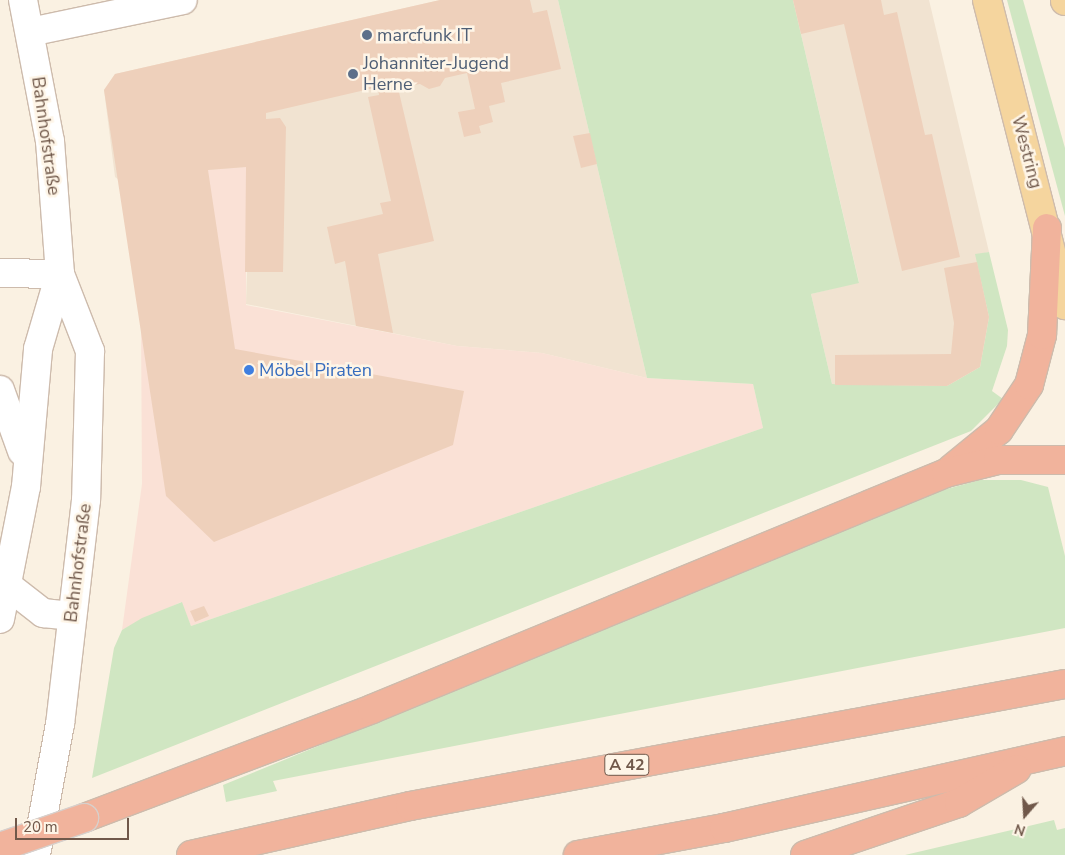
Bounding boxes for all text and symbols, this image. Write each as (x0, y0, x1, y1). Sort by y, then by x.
place label: marcfunk IT (377, 24, 472, 46)
marker: marcfunk IT (361, 29, 373, 41)
place label: Johanniter-Jugend Herne (363, 53, 509, 96)
marker: Johanniter-Jugend Herne (347, 68, 359, 80)
street label: Bahnhofstraße (27, 75, 65, 197)
street label: Westring (1007, 113, 1047, 191)
place label: Möbel Piraten (259, 359, 372, 381)
marker: Möbel Piraten (243, 364, 255, 376)
street label: Bahnhofstraße (60, 502, 96, 624)
road number: A 42 (603, 752, 651, 778)
north arrow (1000, 790, 1050, 840)
scale bar (18, 808, 131, 840)
text: 20 m (23, 817, 58, 837)
text: N (1012, 819, 1028, 840)

